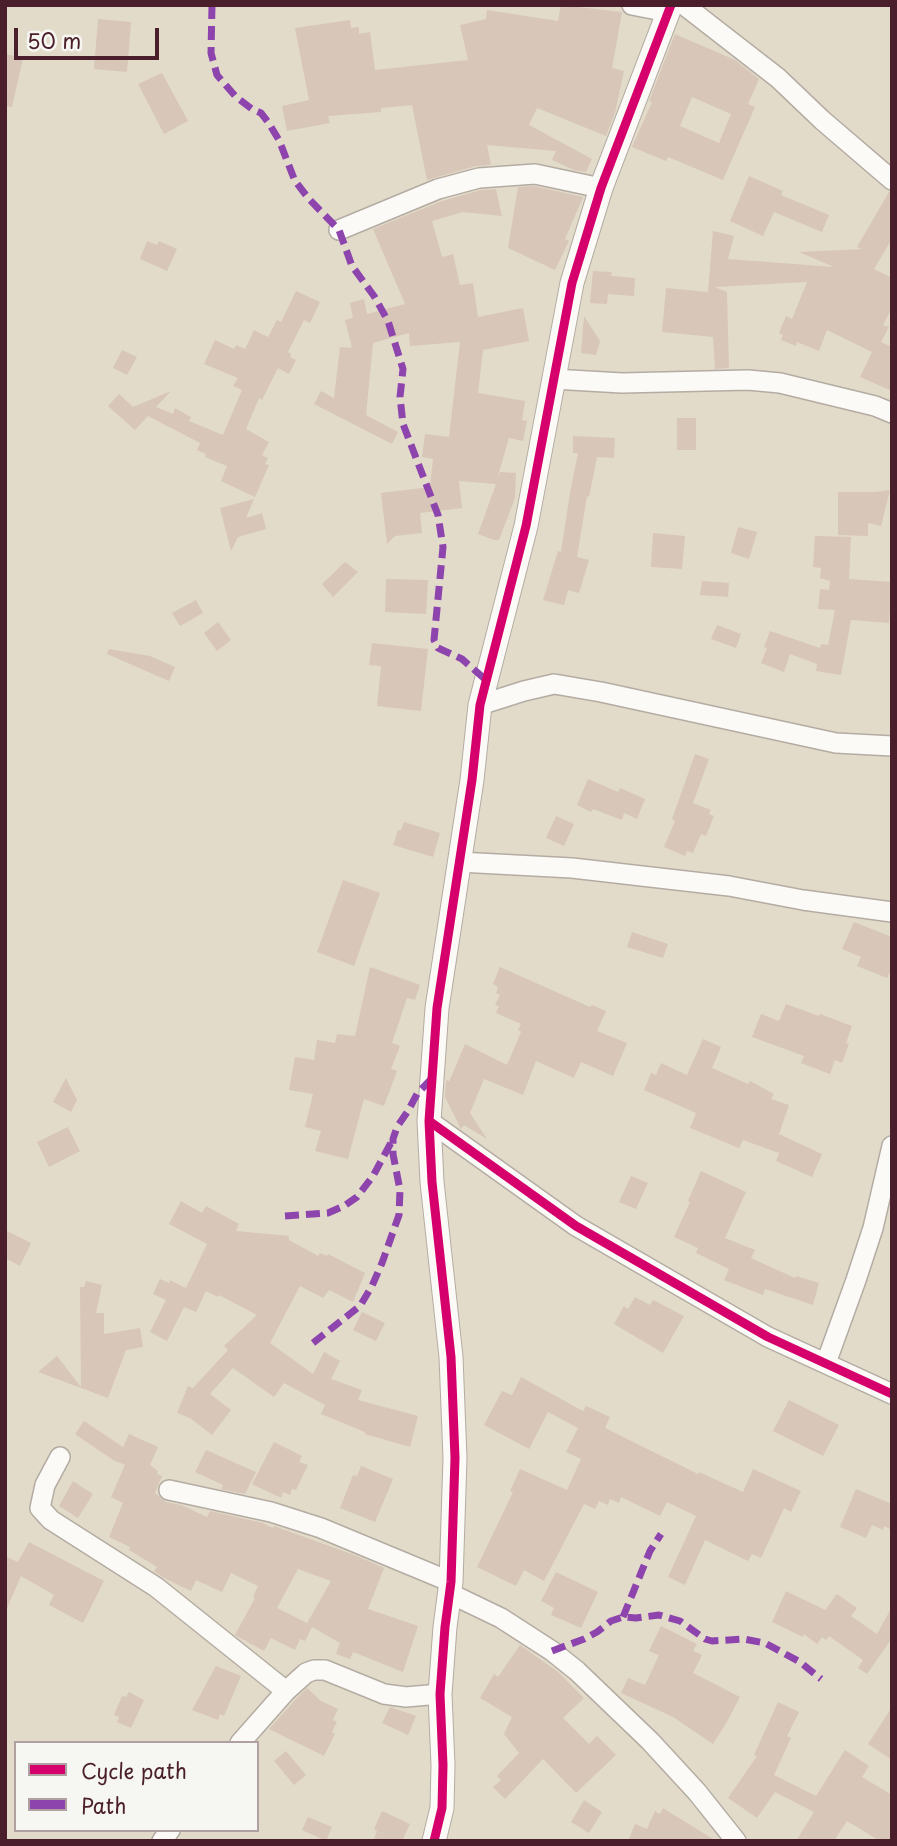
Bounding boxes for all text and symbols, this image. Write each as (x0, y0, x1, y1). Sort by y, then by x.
scale bar (18, 14, 163, 58)
text: 50 m (27, 24, 81, 56)
legend (14, 1741, 259, 1832)
text: Cycle path (81, 1754, 187, 1786)
text: Path (81, 1789, 126, 1821)

